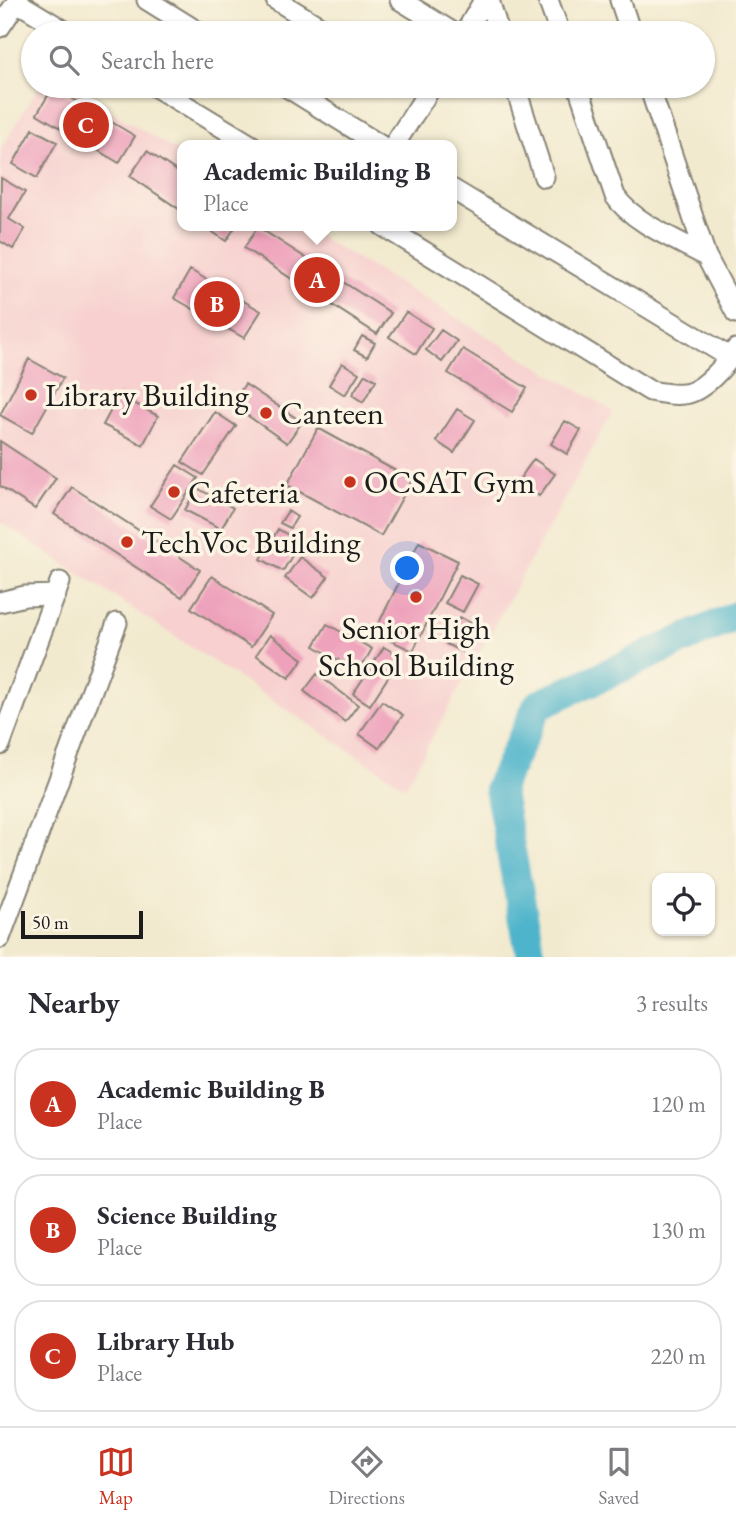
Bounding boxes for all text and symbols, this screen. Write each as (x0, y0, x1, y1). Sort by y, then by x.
search box (21, 21, 715, 98)
icon: search (45, 41, 83, 79)
text: Search here (101, 43, 214, 77)
pin: C (63, 99, 109, 151)
popup (177, 140, 457, 231)
text: Academic Building B (203, 154, 431, 188)
text: Place (203, 188, 248, 218)
pin: A (294, 254, 340, 306)
pin: B (194, 278, 240, 330)
place label: Library Building (45, 374, 250, 416)
marker: Library Building (23, 387, 39, 403)
place label: Canteen (280, 392, 384, 434)
marker: Canteen (258, 405, 274, 421)
place label: OCSAT Gym (364, 461, 535, 503)
place label: Cafeteria (188, 471, 299, 513)
marker: OCSAT Gym (342, 474, 358, 490)
marker: Cafeteria (166, 484, 182, 500)
place label: TechVoc Building (141, 521, 361, 563)
marker: TechVoc Building (119, 534, 135, 550)
your location (390, 551, 424, 585)
marker: Senior High School Building (408, 589, 424, 605)
place label: Senior High School Building (318, 607, 515, 686)
map controls (652, 873, 715, 936)
button: locate (652, 873, 715, 936)
scale bar (21, 908, 144, 940)
text: 50 m (32, 910, 69, 935)
text: Nearby (28, 983, 120, 1022)
text: 3 results (636, 988, 708, 1018)
text: Academic Building B (97, 1072, 325, 1106)
text: A (45, 1089, 61, 1119)
text: 120 m (650, 1089, 706, 1119)
text: Place (97, 1106, 142, 1136)
text: Science Building (97, 1198, 277, 1232)
text: B (46, 1215, 60, 1245)
text: 130 m (650, 1215, 706, 1245)
text: Place (97, 1232, 142, 1262)
text: Library Hub (97, 1324, 234, 1358)
text: C (45, 1341, 61, 1371)
text: 220 m (650, 1341, 706, 1371)
text: Place (97, 1358, 142, 1388)
tab: Map (97, 1443, 135, 1510)
tab: Directions (328, 1443, 405, 1510)
tab: Saved (598, 1443, 639, 1510)

